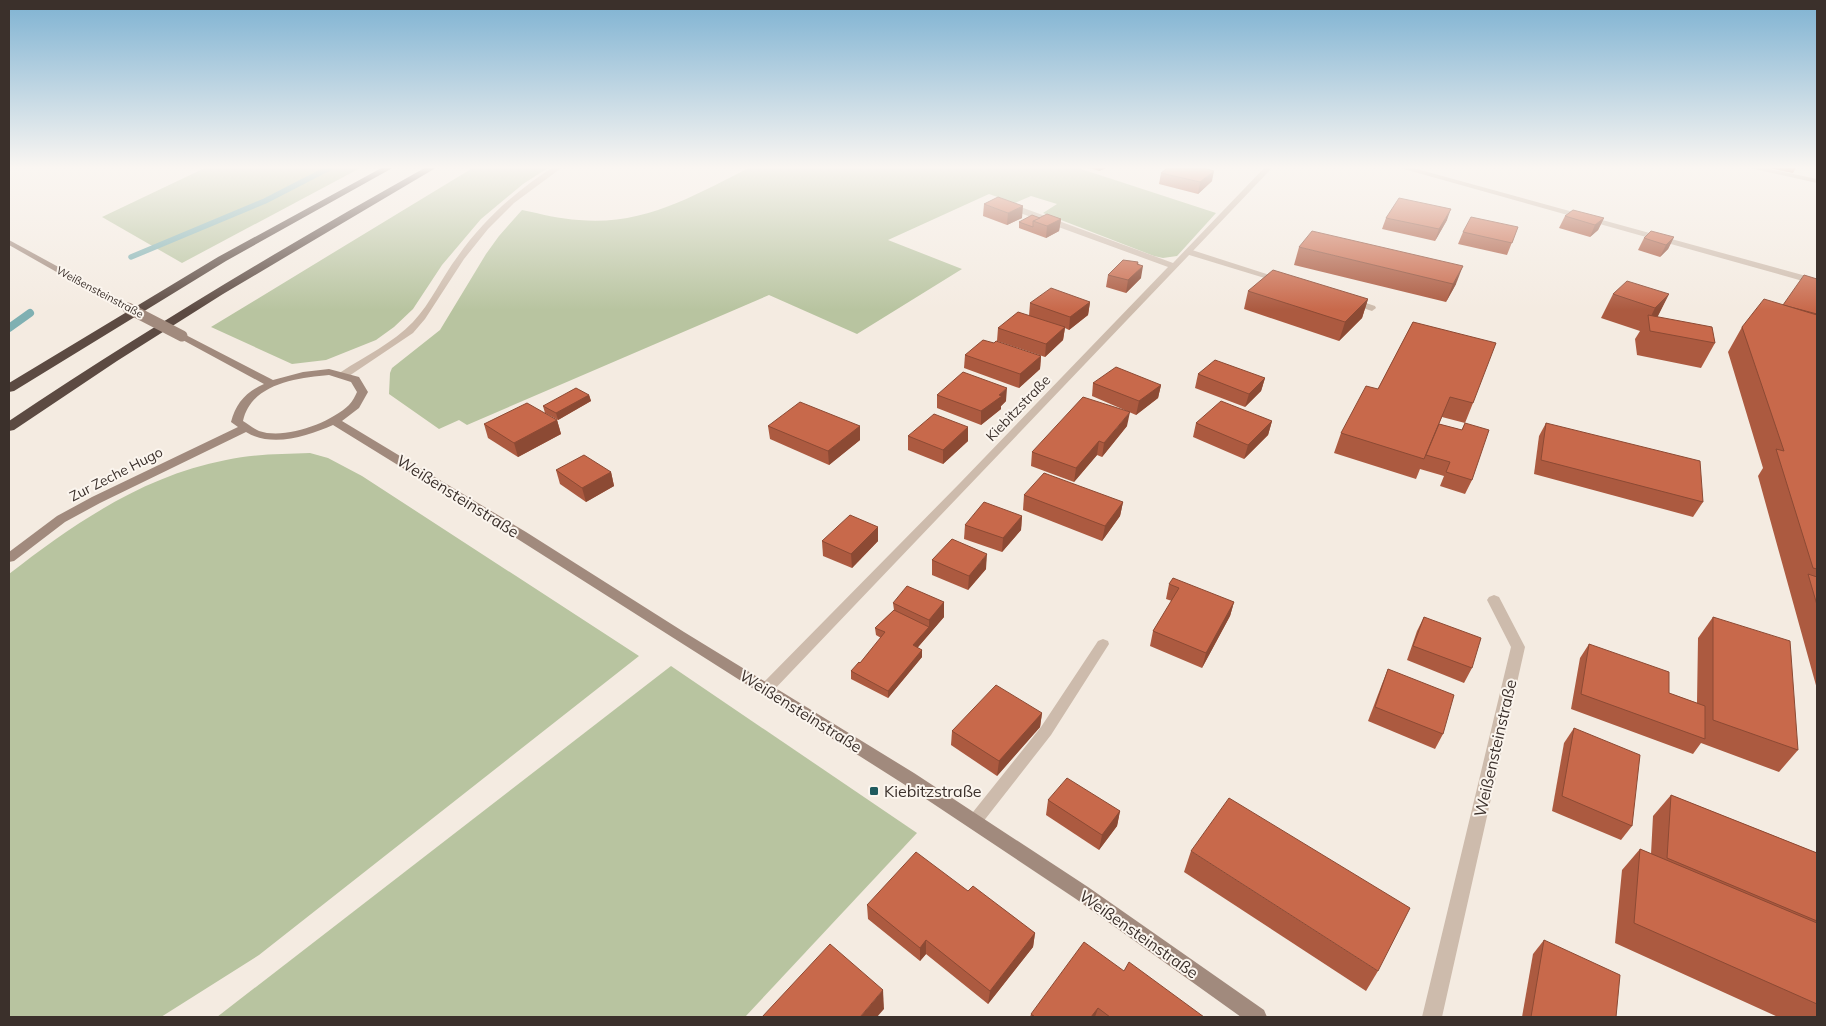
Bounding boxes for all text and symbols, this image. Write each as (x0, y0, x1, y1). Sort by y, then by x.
street label: Weißensteinstraße (54, 263, 146, 321)
street label: Kiebitzstraße (982, 371, 1054, 445)
street label: Zur Zeche Hugo (66, 443, 166, 505)
street label: Weißensteinstraße (393, 450, 523, 542)
street label: Weißensteinstraße (736, 665, 866, 757)
street label: Weißensteinstraße (1469, 677, 1521, 819)
place label: Kiebitzstraße (884, 781, 982, 801)
marker: Kiebitzstraße (868, 785, 880, 797)
street label: Weißensteinstraße (1076, 886, 1202, 982)

